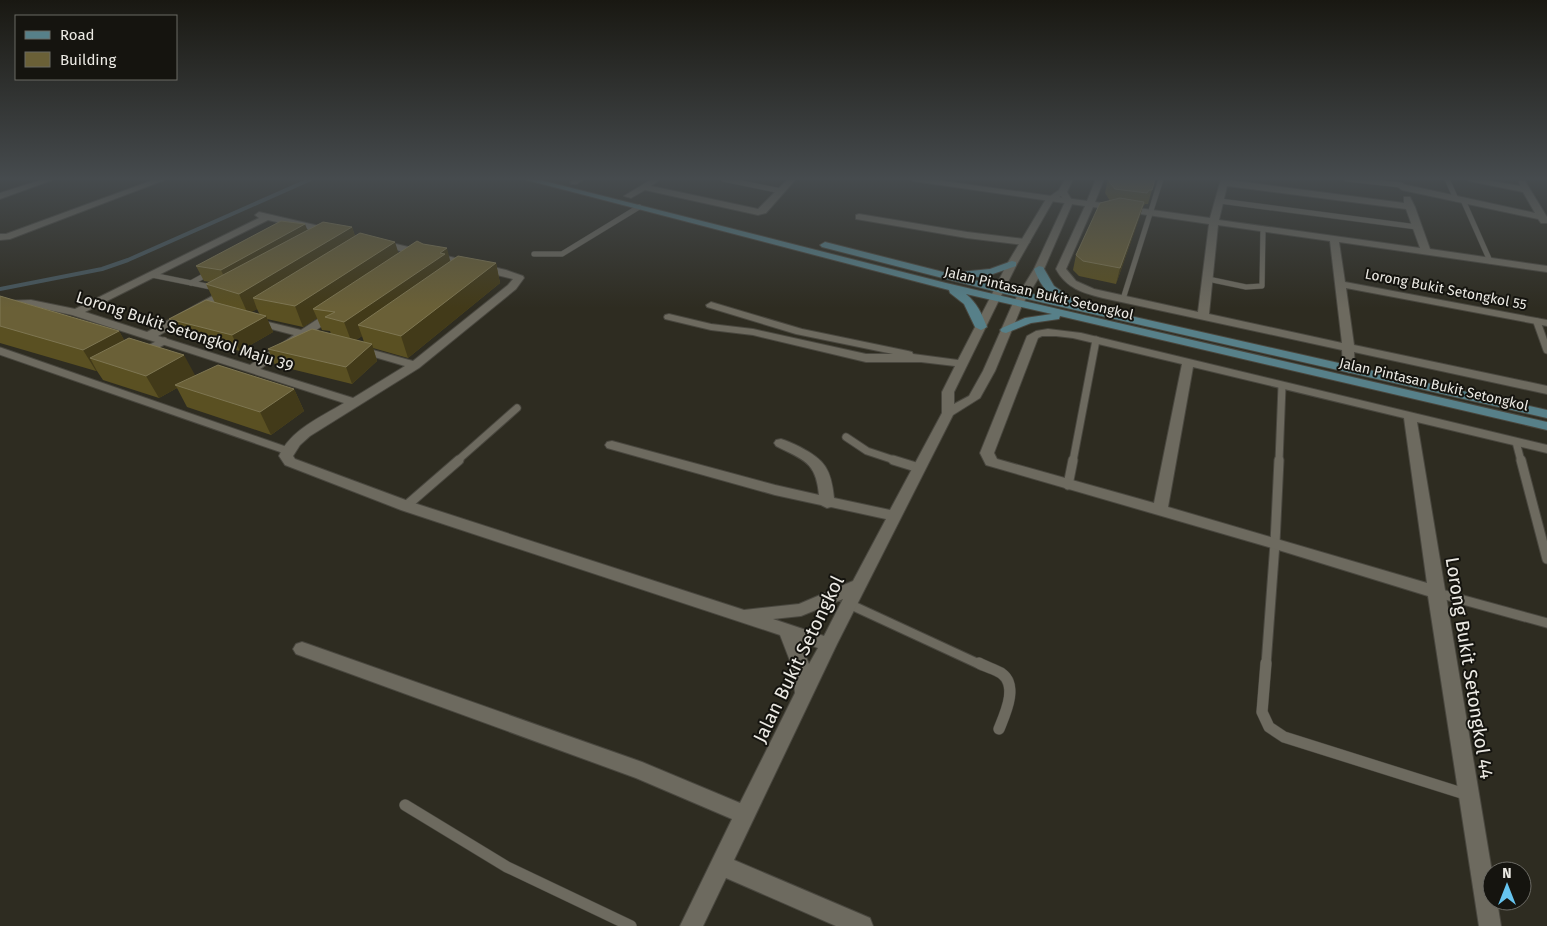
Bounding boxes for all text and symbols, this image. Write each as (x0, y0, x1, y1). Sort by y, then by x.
legend (15, 15, 178, 80)
text: Road (60, 26, 95, 44)
text: Building (60, 51, 116, 69)
street label: Jalan Pintasan Bukit Setongkol (943, 263, 1135, 324)
street label: Lorong Bukit Setongkol 55 (1364, 265, 1528, 314)
street label: Lorong Bukit Setongkol Maju 39 (74, 287, 296, 376)
street label: Jalan Pintasan Bukit Setongkol (1338, 354, 1530, 415)
street label: Lorong Bukit Setongkol 44 (1441, 555, 1498, 781)
street label: Jalan Bukit Setongkol (748, 571, 849, 747)
north arrow (1482, 861, 1532, 911)
text: N (1502, 865, 1512, 882)

